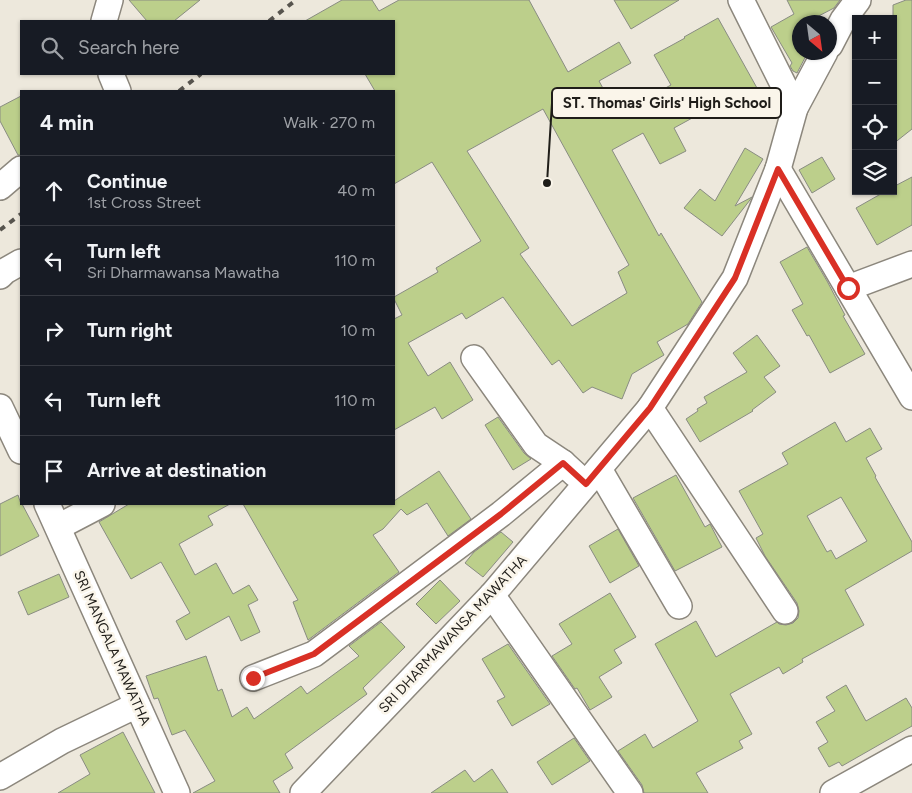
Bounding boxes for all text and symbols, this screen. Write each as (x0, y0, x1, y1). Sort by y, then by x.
north arrow (792, 15, 837, 60)
map controls (852, 15, 897, 195)
button: + (852, 15, 897, 60)
search box (20, 20, 395, 75)
icon: search (38, 34, 66, 62)
text: Search here (78, 36, 180, 59)
button: − (852, 60, 897, 105)
callout: ST. Thomas' Girls' High School (552, 88, 781, 118)
text: ST. Thomas' Girls' High School (563, 94, 771, 112)
button: locate (852, 105, 897, 150)
text: 4 min (40, 110, 94, 135)
text: Walk · 270 m (284, 113, 375, 132)
button: layers (852, 150, 897, 195)
text: Continue (87, 170, 167, 193)
icon: ahead (40, 177, 68, 205)
text: 40 m (337, 181, 375, 200)
text: 1st Cross Street (87, 193, 201, 212)
text: Turn left (87, 240, 161, 263)
icon: left (40, 247, 68, 275)
text: 110 m (334, 251, 375, 270)
text: Sri Dharmawansa Mawatha (87, 263, 279, 282)
route start (837, 277, 860, 300)
icon: right (40, 317, 68, 345)
text: Turn right (87, 319, 173, 342)
text: 10 m (341, 321, 375, 340)
icon: left (40, 387, 68, 415)
text: Turn left (87, 389, 161, 412)
text: 110 m (334, 391, 375, 410)
icon: arrive (40, 457, 68, 485)
text: Arrive at destination (87, 459, 266, 482)
street label: SRI DHARMAWANSA MAWATHA (375, 551, 531, 716)
street label: SRI MANGALA MAWATHA (70, 568, 154, 729)
route end (242, 667, 265, 690)

